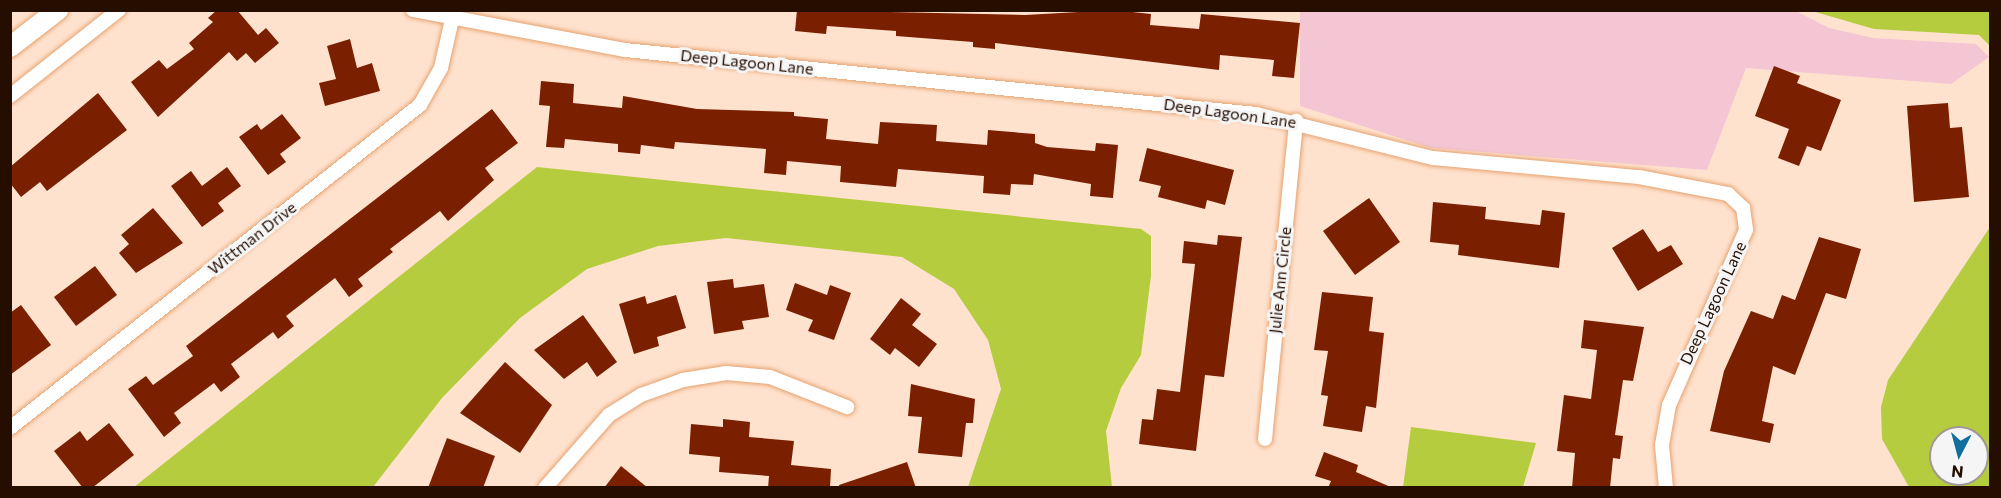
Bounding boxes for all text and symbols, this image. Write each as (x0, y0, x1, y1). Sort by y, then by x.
street label: Deep Lagoon Lane (680, 45, 814, 79)
street label: Deep Lagoon Lane (1162, 94, 1298, 132)
street label: Wittman Drive (204, 198, 300, 278)
street label: Julie Ann Circle (1265, 226, 1295, 334)
street label: Deep Lagoon Lane (1676, 238, 1750, 368)
north arrow (1929, 426, 1989, 486)
text: N (1950, 462, 1964, 482)

